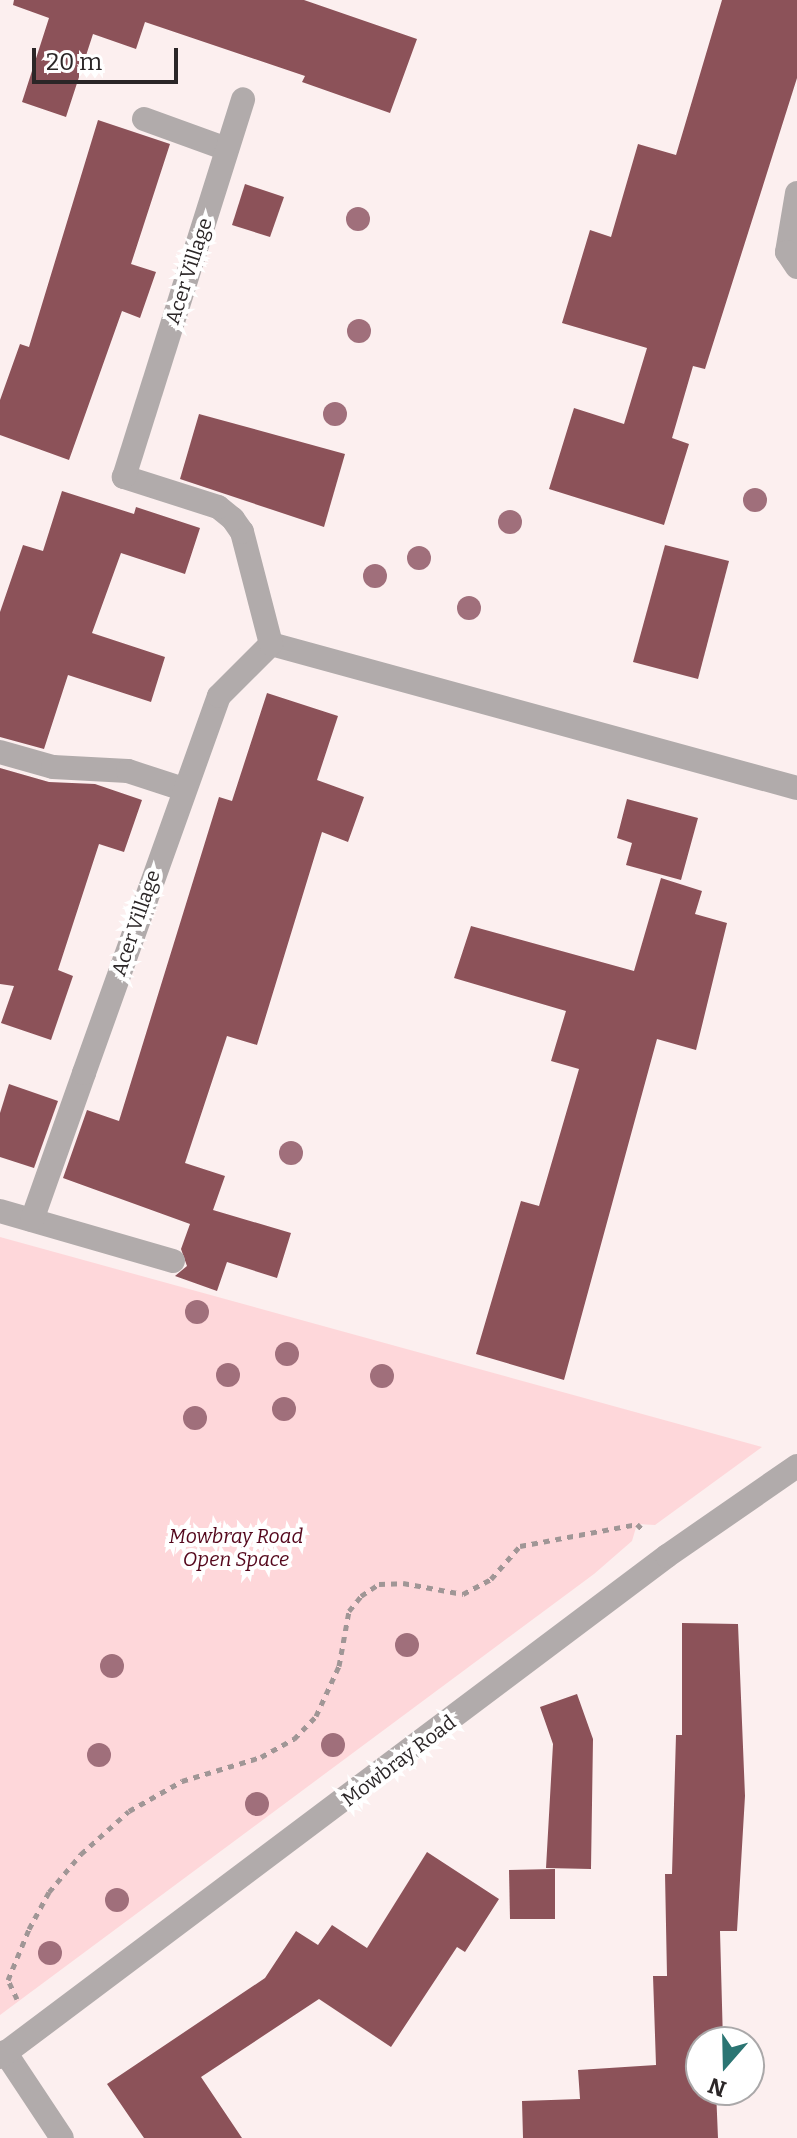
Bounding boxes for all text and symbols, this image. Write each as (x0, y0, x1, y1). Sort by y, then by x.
scale bar (36, 32, 182, 82)
text: 20 m (46, 48, 102, 76)
street label: Acer Village (161, 215, 217, 327)
street label: Acer Village (107, 867, 165, 979)
park label: Mowbray Road Open Space (169, 1524, 303, 1571)
street label: Mowbray Road (337, 1710, 461, 1812)
north arrow (685, 2026, 765, 2106)
text: N (705, 2072, 730, 2103)

